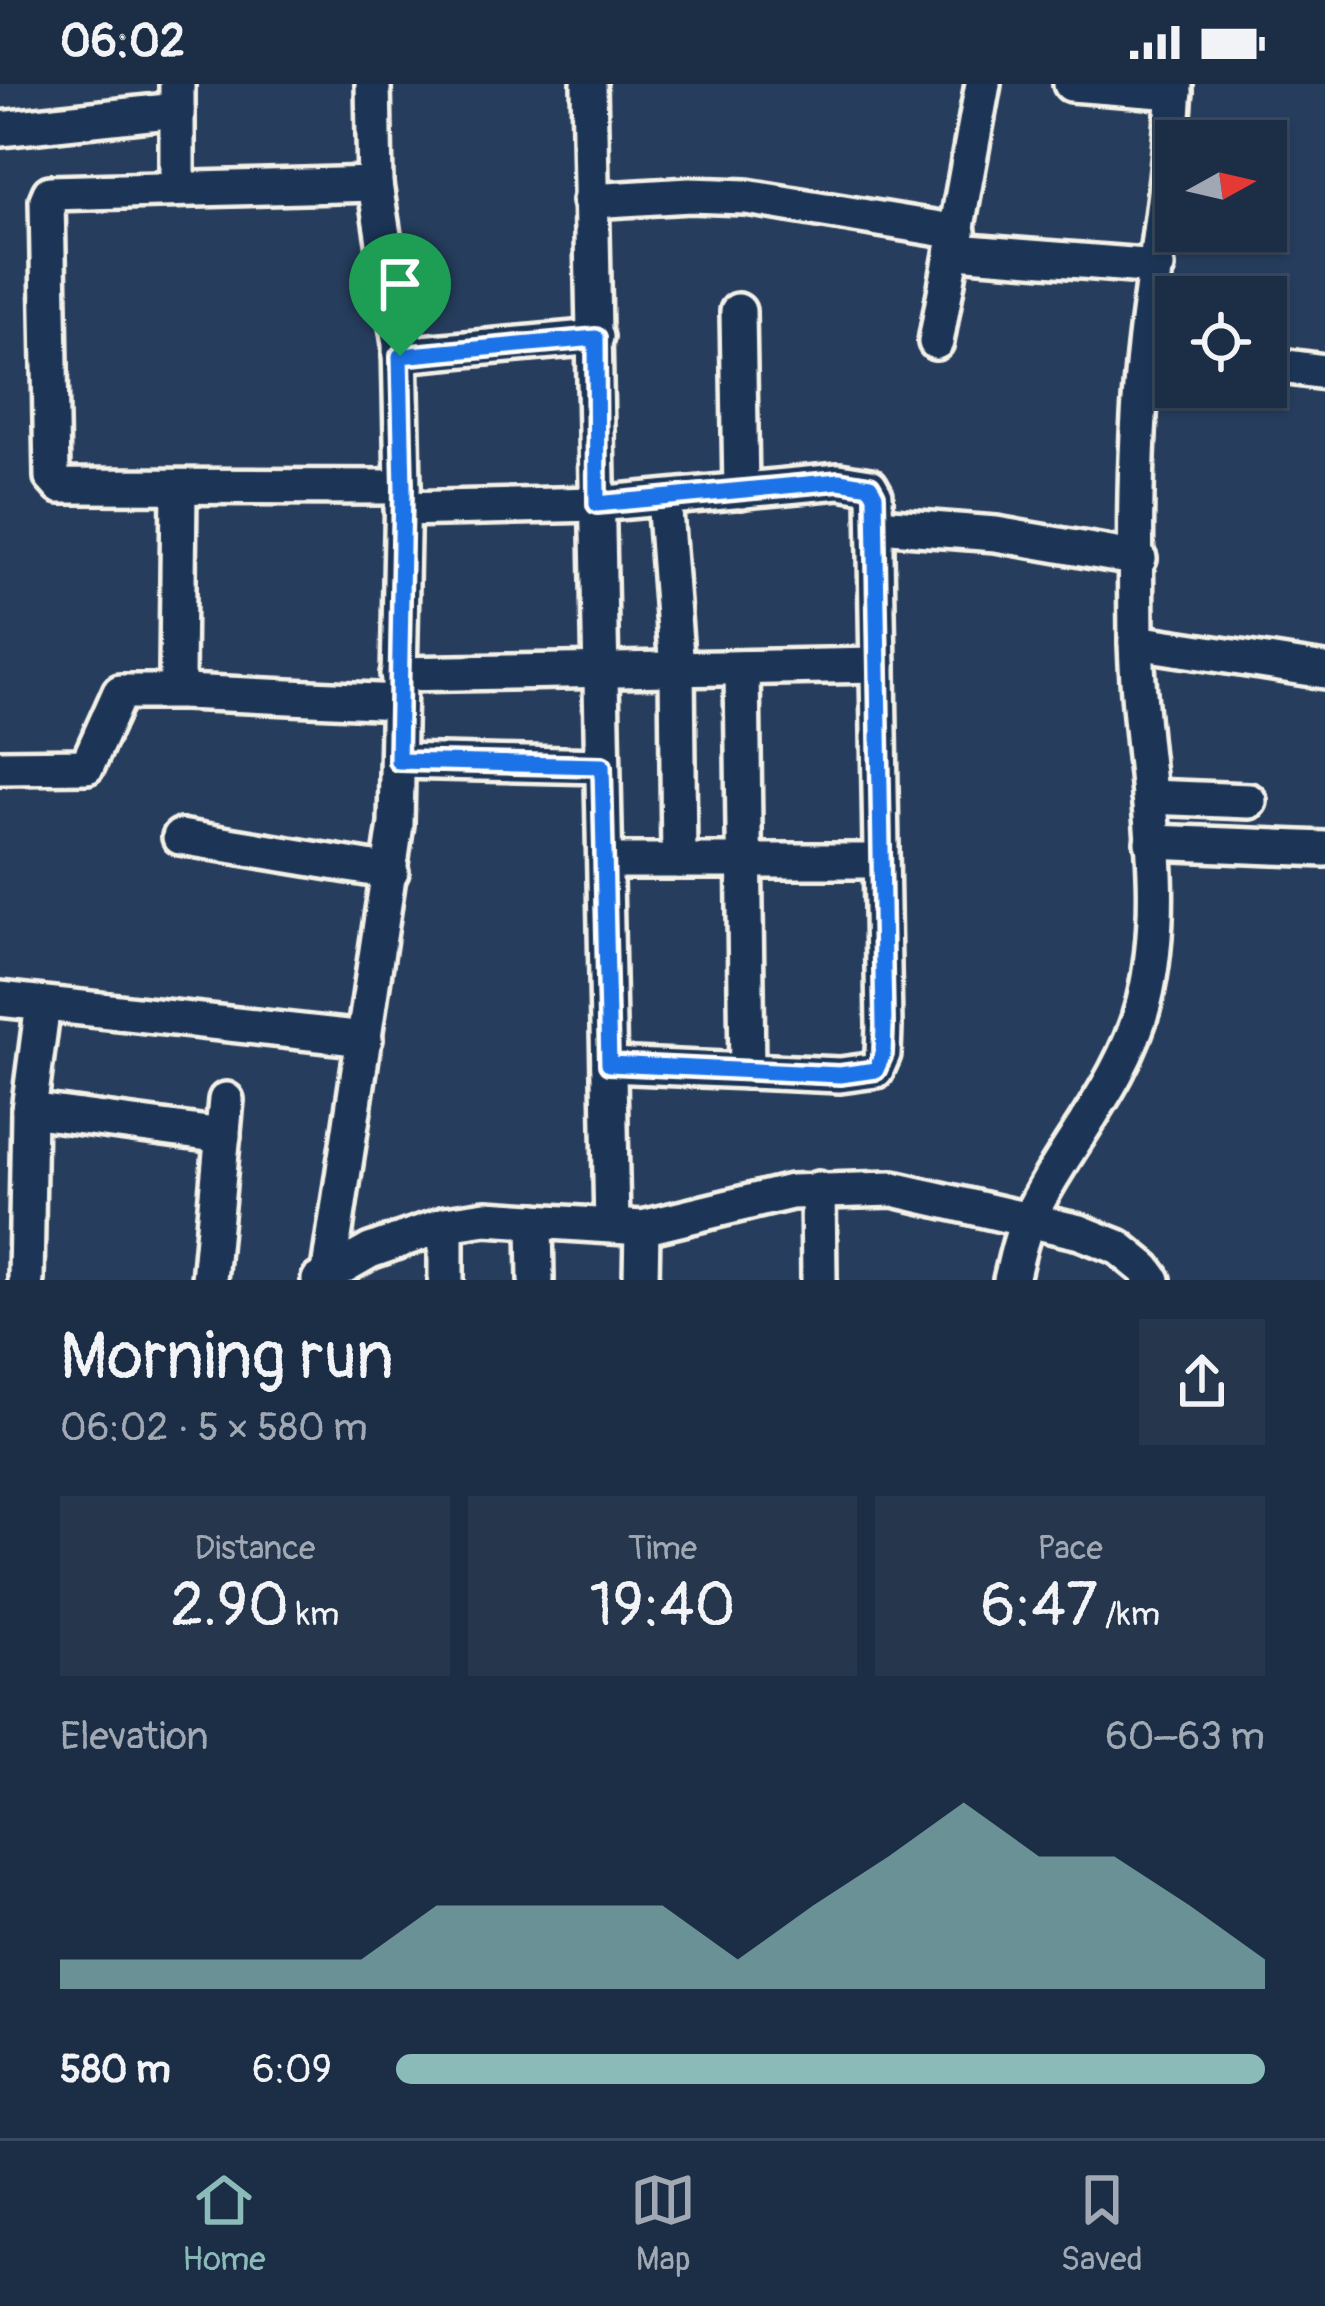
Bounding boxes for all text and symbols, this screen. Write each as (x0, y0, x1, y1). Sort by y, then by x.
text: 06:02 (60, 14, 185, 70)
north arrow (1155, 120, 1287, 252)
map controls (1155, 120, 1287, 408)
pin (349, 233, 451, 356)
icon: arrive (367, 251, 433, 317)
button: locate (1155, 276, 1287, 408)
text: Morning run (60, 1316, 394, 1399)
button: share (1139, 1319, 1265, 1445)
text: 06:02 · 5 × 580 m (60, 1403, 368, 1452)
text: Distance (194, 1528, 315, 1569)
text: Time (628, 1528, 697, 1569)
text: Pace (1038, 1528, 1103, 1569)
text: 2.90 (170, 1569, 289, 1644)
text: 19:40 (589, 1569, 736, 1644)
text: 6:47 (980, 1569, 1098, 1644)
text: km (289, 1594, 339, 1635)
text: /km (1098, 1594, 1160, 1635)
text: Elevation (60, 1712, 209, 1761)
text: 60–63 m (1105, 1712, 1265, 1761)
text: 580 m (60, 2045, 171, 2094)
text: 6:09 (252, 2045, 332, 2094)
tab: Home (182, 2167, 266, 2280)
tab: Map (630, 2167, 696, 2280)
tab: Saved (1061, 2167, 1143, 2280)

